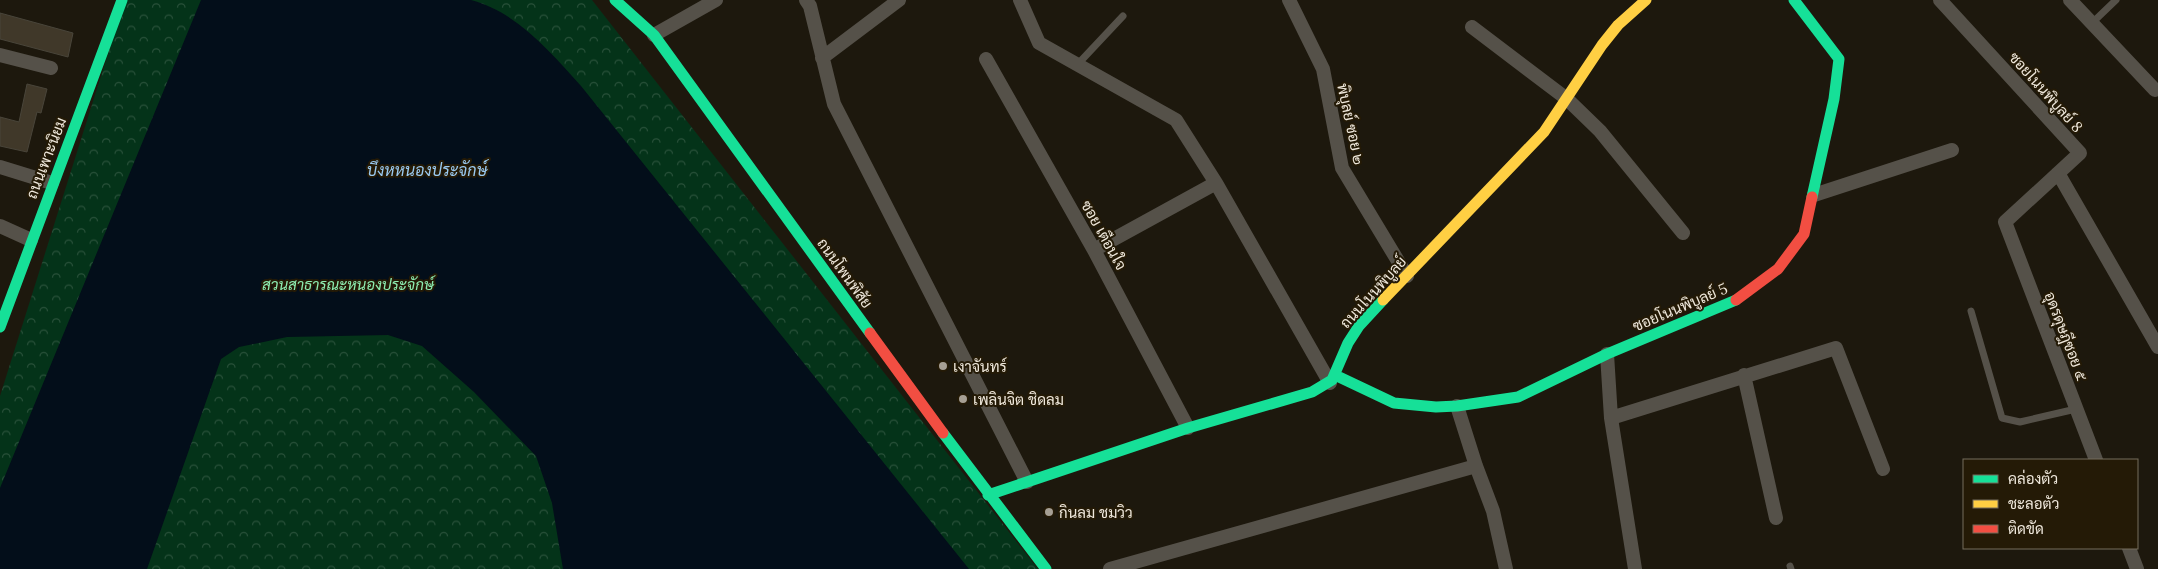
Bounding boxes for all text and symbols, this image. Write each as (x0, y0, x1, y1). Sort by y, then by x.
street label: ซอยโนนพิบูลย์ 8 (2004, 48, 2087, 137)
street label: พิบุลย์ ซอย ๒ (1331, 82, 1369, 167)
street label: ถนนเพาะนิยม (22, 114, 70, 202)
water label: บึงหหนองประจักษ์ (367, 158, 489, 180)
street label: ซอย เตือนใจ (1077, 197, 1131, 273)
street label: ถนนโพนพิสัย (813, 234, 877, 312)
street label: ถนนโนนพิบูลย์ (1336, 252, 1411, 333)
park label: สวนสาธารณะหนองประจักษ์ (262, 275, 436, 294)
street label: ซอยโนนพิบูลย์ 5 (1630, 278, 1731, 336)
street label: อุดรดุษฎีซอย ๕ (2038, 289, 2092, 385)
place label: เงาจันทร์ (953, 357, 1007, 376)
marker: เงาจันทร์ (937, 360, 949, 372)
place label: เพลินจิต ชิดลม (973, 390, 1064, 409)
marker: เพลินจิต ชิดลม (957, 393, 969, 405)
legend (1963, 459, 2138, 549)
text: คล่องตัว (2008, 469, 2058, 488)
text: ชะลอตัว (2008, 494, 2059, 513)
place label: กินลม ชมวิว (1059, 503, 1133, 522)
marker: กินลม ชมวิว (1043, 506, 1055, 518)
text: ติดขัด (2008, 519, 2044, 538)

